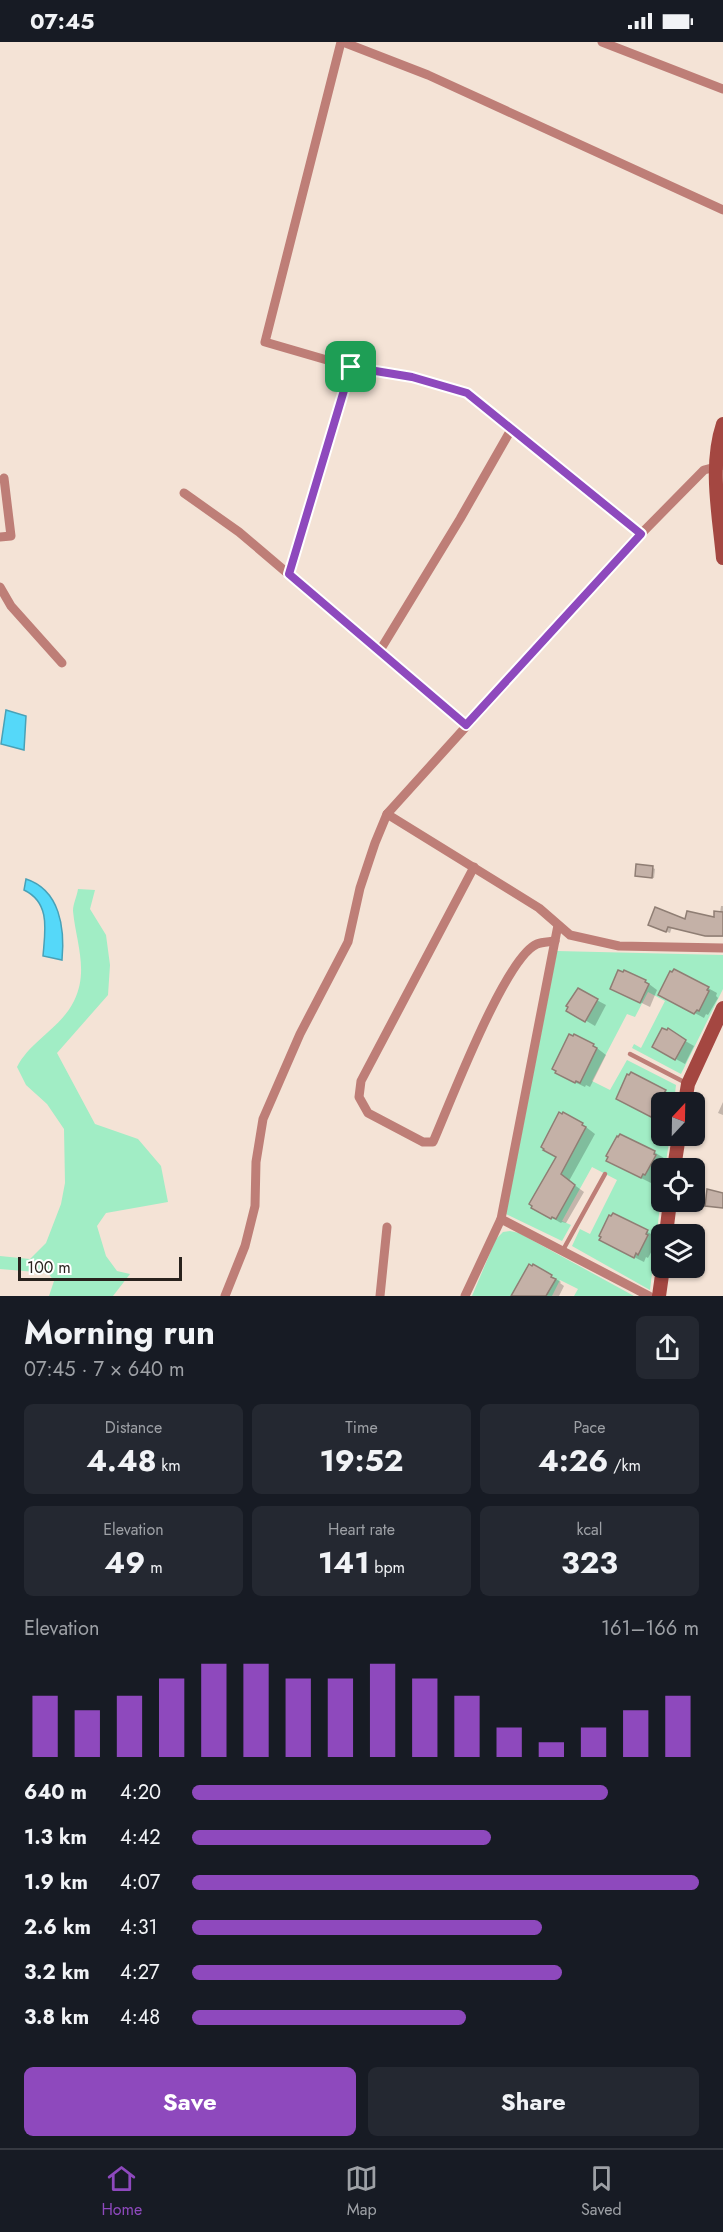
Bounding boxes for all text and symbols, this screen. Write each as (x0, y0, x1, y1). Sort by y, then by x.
text: 07:45 (30, 5, 94, 37)
pin (325, 341, 376, 392)
icon: arrive (334, 350, 367, 383)
north arrow (651, 1092, 705, 1146)
map controls (651, 1092, 705, 1278)
button: locate (651, 1158, 705, 1212)
button: layers (651, 1224, 705, 1278)
scale bar (18, 1254, 182, 1282)
text: 100 m (27, 1256, 71, 1279)
text: Morning run (24, 1309, 215, 1356)
button: share (636, 1316, 699, 1379)
text: 07:45 · 7 × 640 m (24, 1355, 185, 1384)
text: Distance (105, 1416, 162, 1439)
text: Time (345, 1416, 378, 1439)
text: Pace (574, 1416, 605, 1439)
text: 4.48 (86, 1439, 157, 1482)
text: 19:52 (319, 1439, 404, 1482)
text: 4:26 (538, 1439, 608, 1482)
text: km (157, 1454, 181, 1477)
text: /km (608, 1454, 641, 1477)
text: Elevation (103, 1518, 164, 1541)
text: Heart rate (328, 1518, 395, 1541)
text: kcal (577, 1518, 602, 1541)
text: 49 (104, 1541, 145, 1584)
text: 141 (318, 1541, 369, 1584)
text: 323 (561, 1541, 618, 1584)
text: m (145, 1556, 163, 1579)
text: bpm (369, 1556, 405, 1579)
text: Elevation (24, 1614, 99, 1643)
text: 161–166 m (601, 1614, 699, 1643)
text: 640 m (24, 1778, 87, 1807)
text: 4:20 (120, 1778, 161, 1807)
text: 1.3 km (24, 1823, 87, 1852)
text: 4:42 (120, 1823, 161, 1852)
text: 1.9 km (24, 1868, 88, 1897)
text: 4:07 (120, 1868, 160, 1897)
text: 2.6 km (24, 1913, 91, 1942)
text: 4:31 (120, 1913, 158, 1942)
text: 3.2 km (24, 1958, 90, 1987)
text: 4:27 (120, 1958, 160, 1987)
text: 3.8 km (24, 2003, 89, 2032)
text: 4:48 (120, 2003, 160, 2032)
button: Save (24, 2067, 356, 2136)
button: Share (368, 2067, 699, 2136)
tab: Home (101, 2162, 142, 2221)
tab: Map (345, 2162, 378, 2221)
tab: Saved (581, 2162, 622, 2221)

